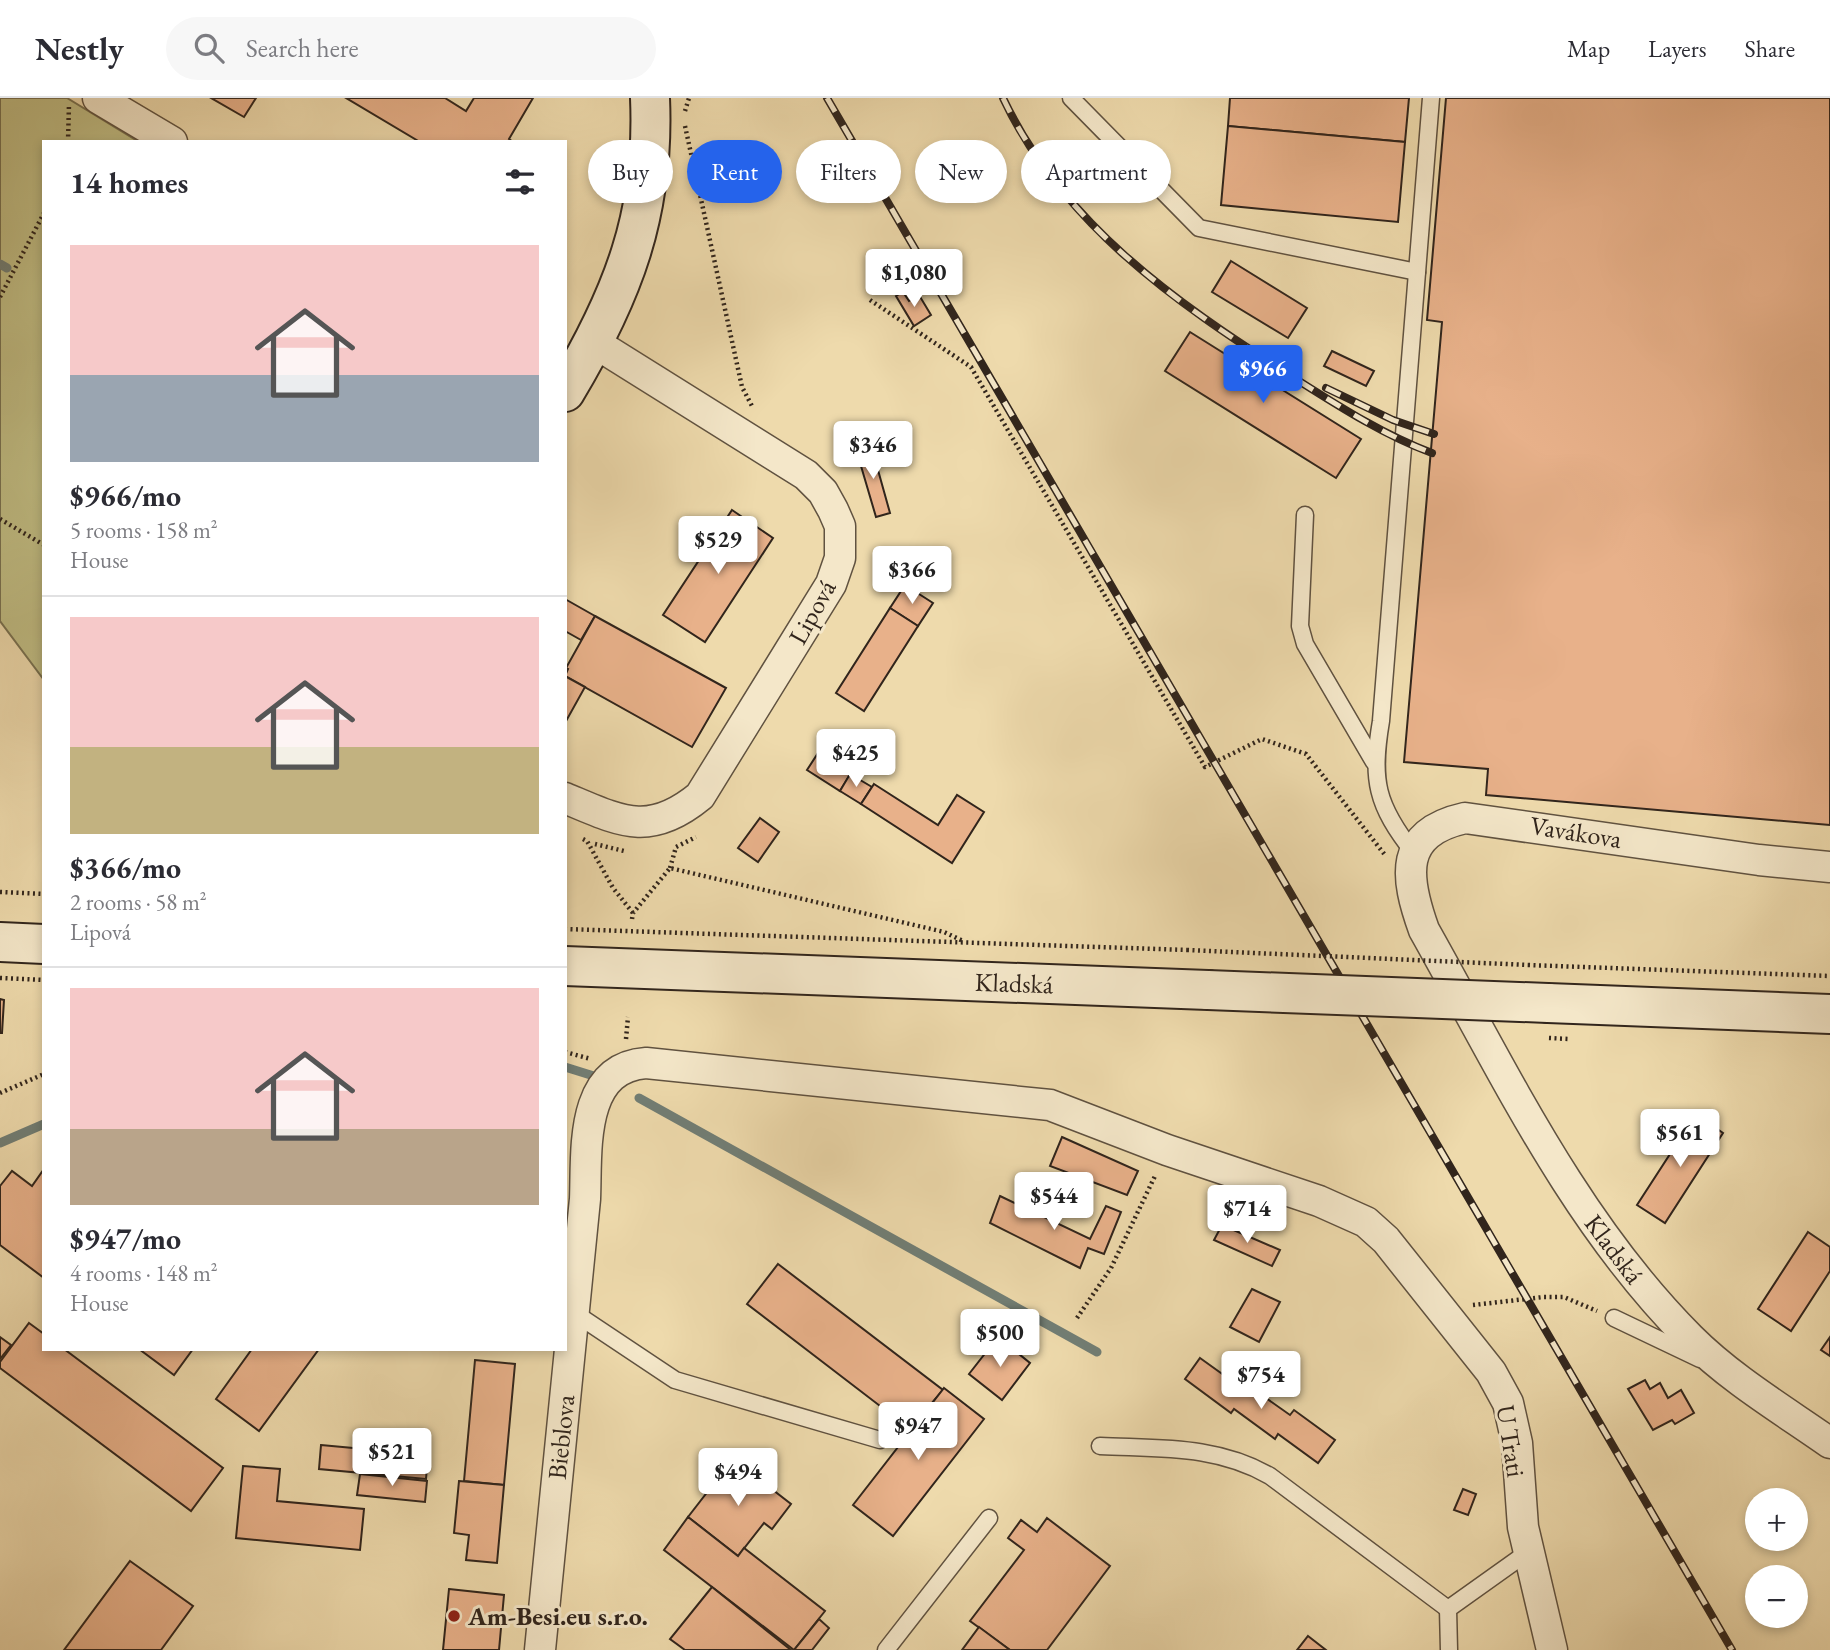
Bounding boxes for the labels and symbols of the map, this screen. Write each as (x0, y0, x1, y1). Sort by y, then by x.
pin: $1,080 (857, 250, 971, 309)
pin: $966 (1222, 345, 1304, 405)
pin: $346 (832, 422, 914, 481)
pin: $529 (677, 517, 759, 576)
pin: $366 (871, 546, 953, 606)
street label: Lipová (780, 573, 844, 650)
pin: $425 (815, 730, 897, 789)
street label: Vavákova (1528, 808, 1625, 856)
street label: Kladská (974, 965, 1054, 1001)
pin: $561 (1639, 1110, 1721, 1169)
pin: $544 (1013, 1172, 1095, 1232)
pin: $714 (1206, 1186, 1288, 1245)
street label: Kladská (1577, 1207, 1652, 1291)
pin: $500 (959, 1310, 1041, 1369)
pin: $754 (1220, 1352, 1302, 1411)
street label: Bieblova (540, 1392, 582, 1481)
pin: $947 (877, 1402, 959, 1462)
street label: U Trati (1489, 1402, 1533, 1480)
pin: $521 (351, 1428, 433, 1488)
pin: $494 (697, 1448, 779, 1508)
place label: Am-Besi.eu s.r.o. (467, 1599, 648, 1633)
marker: Am-Besi.eu s.r.o. (446, 1608, 462, 1624)

